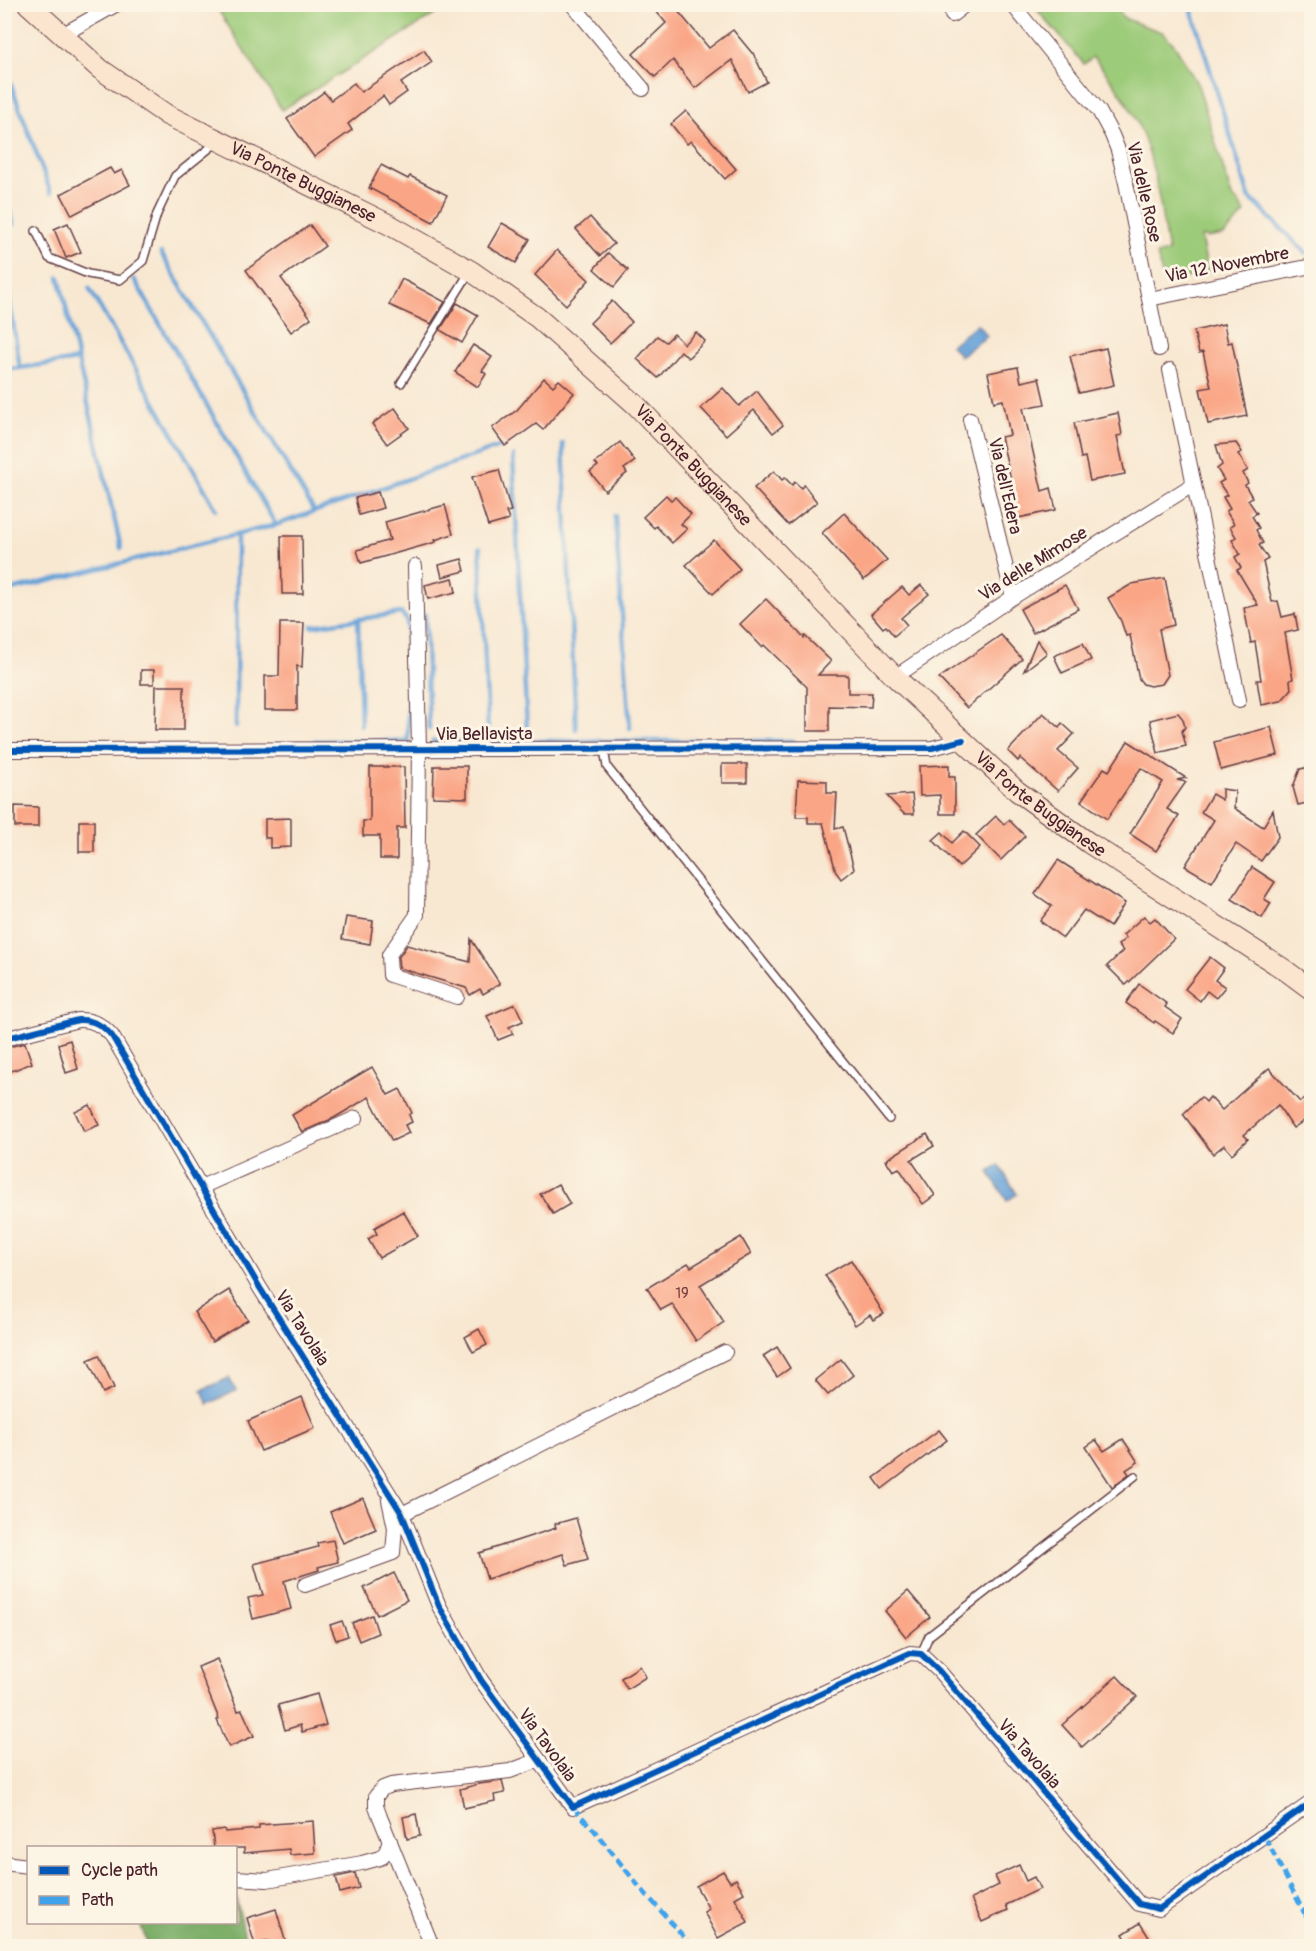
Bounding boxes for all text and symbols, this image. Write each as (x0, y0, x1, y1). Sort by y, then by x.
street label: Via Ponte Buggianese (226, 136, 380, 228)
street label: Via delle Rose (1121, 139, 1167, 245)
street label: Via 12 Novembre (1163, 242, 1291, 288)
street label: Via Ponte Buggianese (630, 399, 757, 531)
street label: Via dell'Edera (983, 436, 1027, 536)
street label: Via delle Mimose (974, 521, 1092, 607)
street label: Via Bellavista (435, 723, 533, 746)
street label: Via Ponte Buggianese (970, 746, 1110, 862)
house number: 19 (675, 1284, 689, 1303)
street label: Via Tavolaia (270, 1286, 334, 1370)
street label: Via Tavolaia (513, 1704, 581, 1786)
street label: Via Tavolaia (992, 1714, 1066, 1794)
legend (27, 1846, 237, 1924)
text: Cycle path (81, 1859, 158, 1882)
text: Path (81, 1889, 114, 1912)

